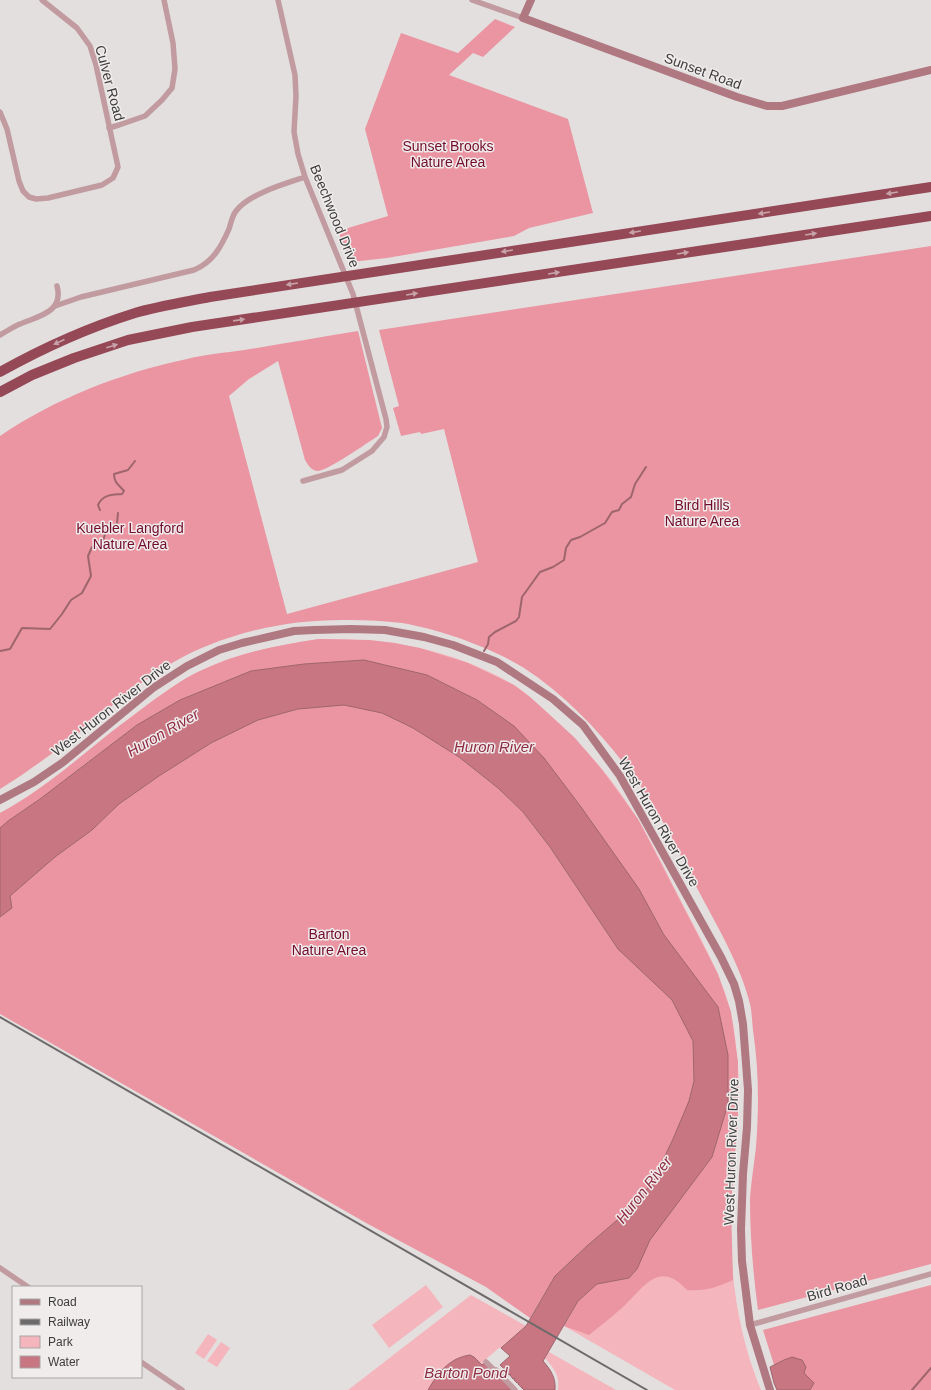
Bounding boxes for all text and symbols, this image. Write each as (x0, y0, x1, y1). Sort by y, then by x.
street label: Culver Road (92, 43, 128, 123)
street label: Sunset Road (662, 50, 744, 92)
park label: Sunset Brooks Nature Area (402, 138, 494, 170)
street label: Beechwood Drive (307, 162, 363, 270)
one-way arrow (886, 190, 899, 196)
one-way arrow (758, 210, 770, 216)
one-way arrow (629, 229, 641, 235)
one-way arrow (805, 231, 817, 237)
one-way arrow (501, 248, 513, 254)
one-way arrow (676, 250, 689, 256)
one-way arrow (548, 270, 560, 276)
one-way arrow (286, 281, 298, 287)
one-way arrow (406, 291, 418, 297)
one-way arrow (233, 317, 245, 323)
one-way arrow (53, 339, 65, 345)
one-way arrow (106, 343, 118, 349)
park label: Bird Hills Nature Area (665, 497, 740, 529)
park label: Kuebler Langford Nature Area (76, 520, 184, 552)
street label: West Huron River Drive (48, 656, 174, 760)
water label: Huron River (124, 705, 202, 761)
water label: Huron River (454, 738, 535, 755)
street label: West Huron River Drive (615, 754, 703, 890)
park label: Barton Nature Area (292, 926, 367, 958)
street label: West Huron River Drive (720, 1078, 742, 1226)
water label: Huron River (612, 1152, 676, 1226)
street label: Bird Road (805, 1272, 869, 1304)
legend (12, 1286, 142, 1378)
text: Road (48, 1295, 77, 1309)
text: Railway (48, 1315, 90, 1329)
text: Park (48, 1335, 74, 1349)
text: Water (48, 1355, 80, 1369)
water label: Barton Pond (424, 1364, 508, 1381)

